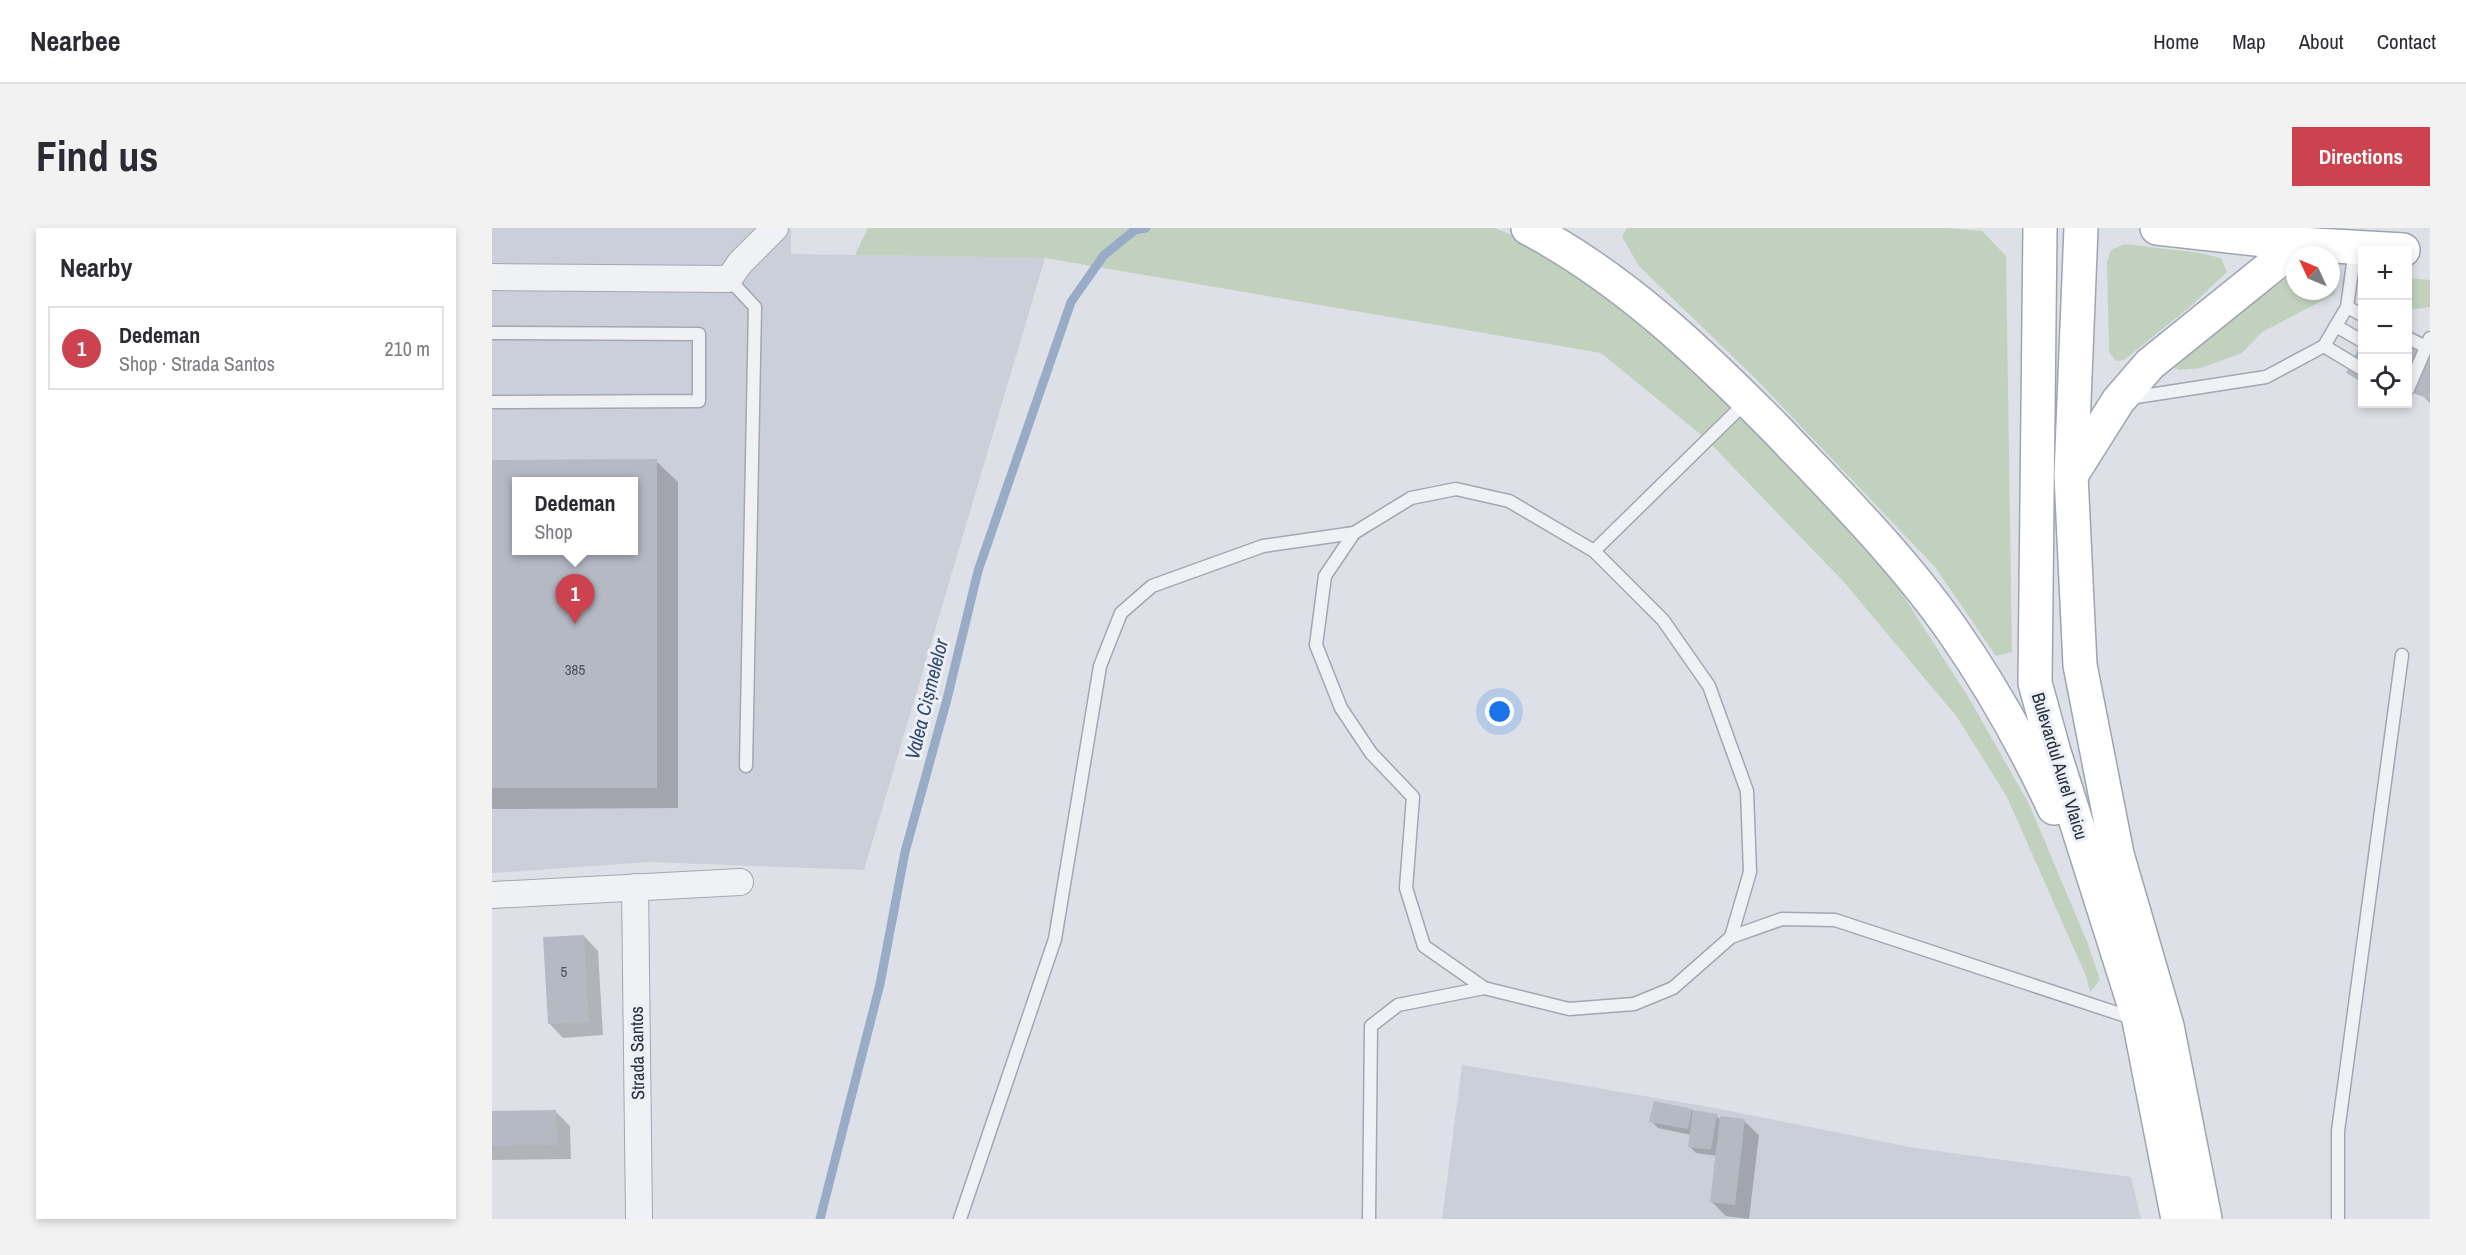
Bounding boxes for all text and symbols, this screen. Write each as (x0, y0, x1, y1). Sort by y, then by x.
text: Nearbee (30, 22, 121, 60)
text: Home (2153, 27, 2199, 56)
text: Map (2232, 27, 2266, 56)
text: About (2299, 27, 2344, 56)
text: Contact (2377, 27, 2436, 56)
button: Directions (2292, 127, 2430, 186)
text: Find us (36, 128, 158, 184)
north arrow (2286, 246, 2340, 300)
map controls (2358, 246, 2412, 408)
button: + (2358, 246, 2412, 300)
text: Nearby (60, 250, 132, 285)
button: − (2358, 300, 2412, 354)
text: Dedeman (119, 320, 200, 350)
text: 1 (77, 335, 86, 362)
text: 210 m (384, 335, 430, 362)
text: Shop · Strada Santos (119, 350, 275, 377)
button: locate (2358, 354, 2412, 408)
popup (512, 477, 638, 555)
text: Dedeman (534, 488, 616, 518)
text: Shop (534, 518, 573, 545)
pin: 1 (556, 574, 595, 624)
water label: Valea Cișmelelor (898, 635, 954, 762)
house number: 385 (565, 659, 585, 680)
street label: Bulevardul Aurel Vlaicu (2026, 689, 2094, 843)
your location (1485, 697, 1514, 726)
house number: 5 (561, 961, 568, 982)
street label: Strada Santos (624, 1006, 650, 1100)

